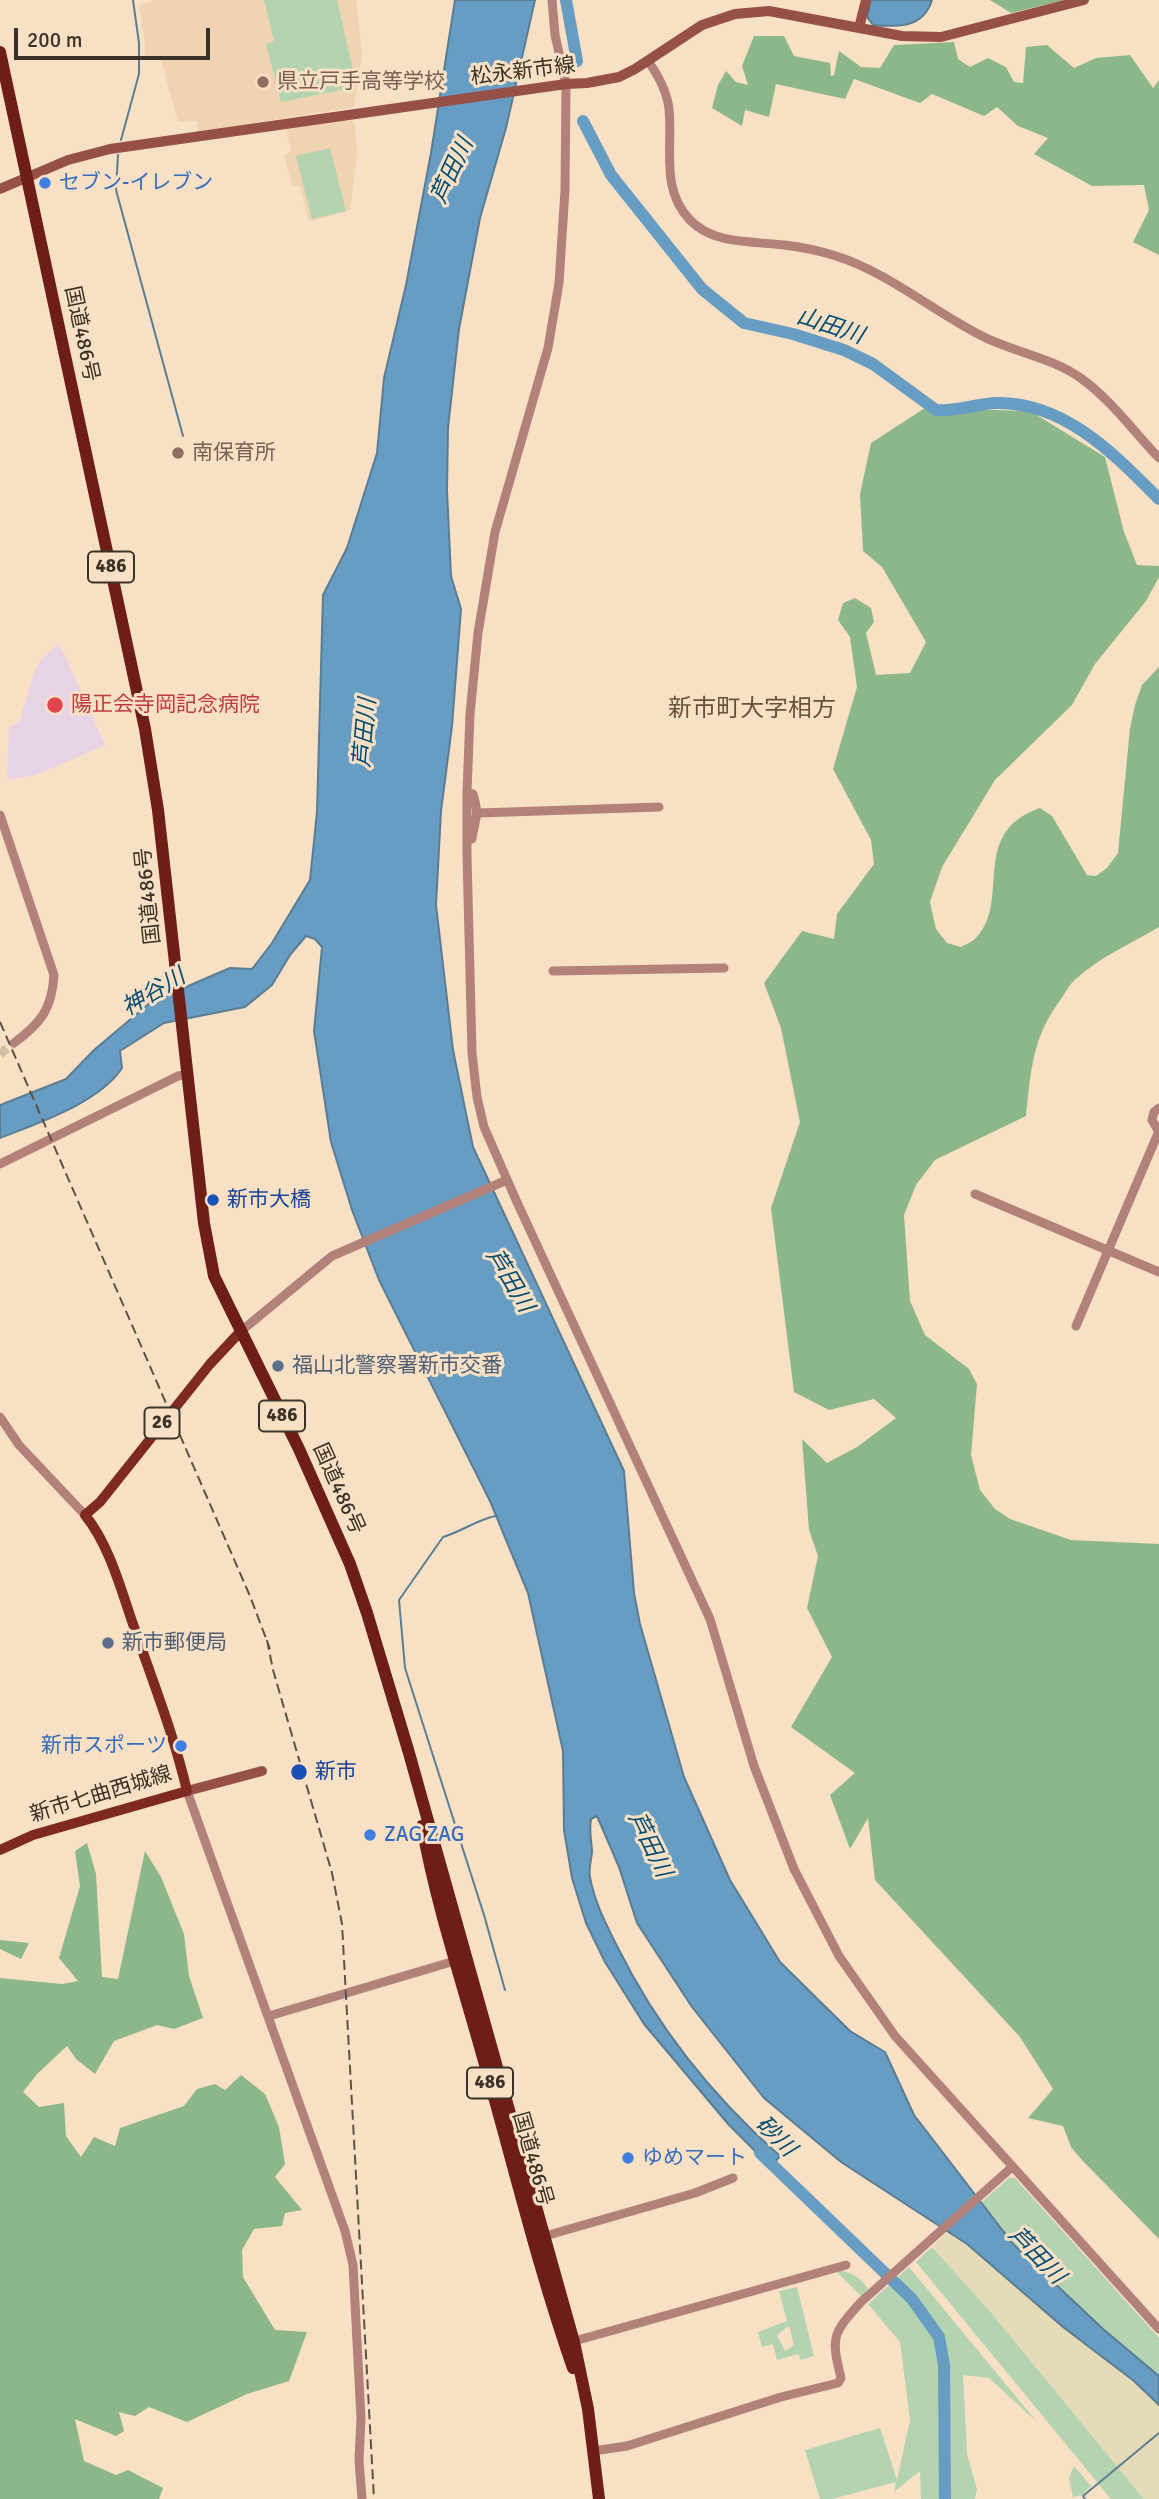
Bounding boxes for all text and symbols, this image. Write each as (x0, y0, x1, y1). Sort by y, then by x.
scale bar (18, 14, 214, 58)
text: 200 m (27, 27, 82, 53)
street label: 松永新市線 (469, 53, 577, 91)
place label: 県立戸手高等学校 (277, 69, 445, 95)
marker: 県立戸手高等学校 (255, 74, 271, 90)
water label: 芦田川 (426, 134, 480, 208)
place label: セブン-イレブン (59, 170, 213, 196)
marker: セブン-イレブン (37, 175, 53, 191)
street label: 国道486号 (59, 284, 103, 384)
water label: 山田川 (793, 303, 867, 351)
place label: 南保育所 (192, 440, 276, 466)
marker: 南保育所 (170, 445, 186, 461)
road number: 486 (88, 552, 134, 582)
place label: 陽正会寺岡記念病院 (71, 692, 260, 718)
marker: 陽正会寺岡記念病院 (45, 695, 65, 715)
district label: 新市町大字相方 (668, 696, 836, 724)
water label: 芦田川 (349, 697, 383, 769)
street label: 国道486号 (131, 846, 167, 946)
water label: 神谷川 (117, 963, 191, 1023)
place label: 新市大橋 (227, 1187, 311, 1213)
marker: 新市大橋 (205, 1192, 221, 1208)
water label: 芦田川 (479, 1244, 539, 1318)
place label: 福山北警察署新市交番 (292, 1353, 502, 1379)
marker: 福山北警察署新市交番 (270, 1358, 286, 1374)
road number: 486 (259, 1400, 305, 1432)
road number: 26 (144, 1408, 180, 1438)
street label: 国道486号 (307, 1440, 369, 1538)
place label: 新市郵便局 (122, 1630, 227, 1656)
marker: 新市郵便局 (100, 1635, 116, 1651)
place label: 新市スポーツ (41, 1733, 167, 1759)
marker: 新市スポーツ (173, 1738, 189, 1754)
place label: 新市 (315, 1759, 357, 1785)
street label: 新市七曲西城線 (27, 1761, 175, 1829)
marker: 新市 (289, 1762, 309, 1782)
water label: 芦田川 (621, 1808, 677, 1882)
place label: ZAG ZAG (384, 1822, 464, 1848)
marker: ZAG ZAG (362, 1827, 378, 1843)
road number: 486 (467, 2068, 513, 2098)
street label: 国道486号 (507, 2109, 557, 2209)
water label: 砂川 (749, 2111, 801, 2163)
place label: ゆめマート (642, 2145, 747, 2171)
marker: ゆめマート (620, 2150, 636, 2166)
water label: 芦田川 (1002, 2222, 1070, 2290)

